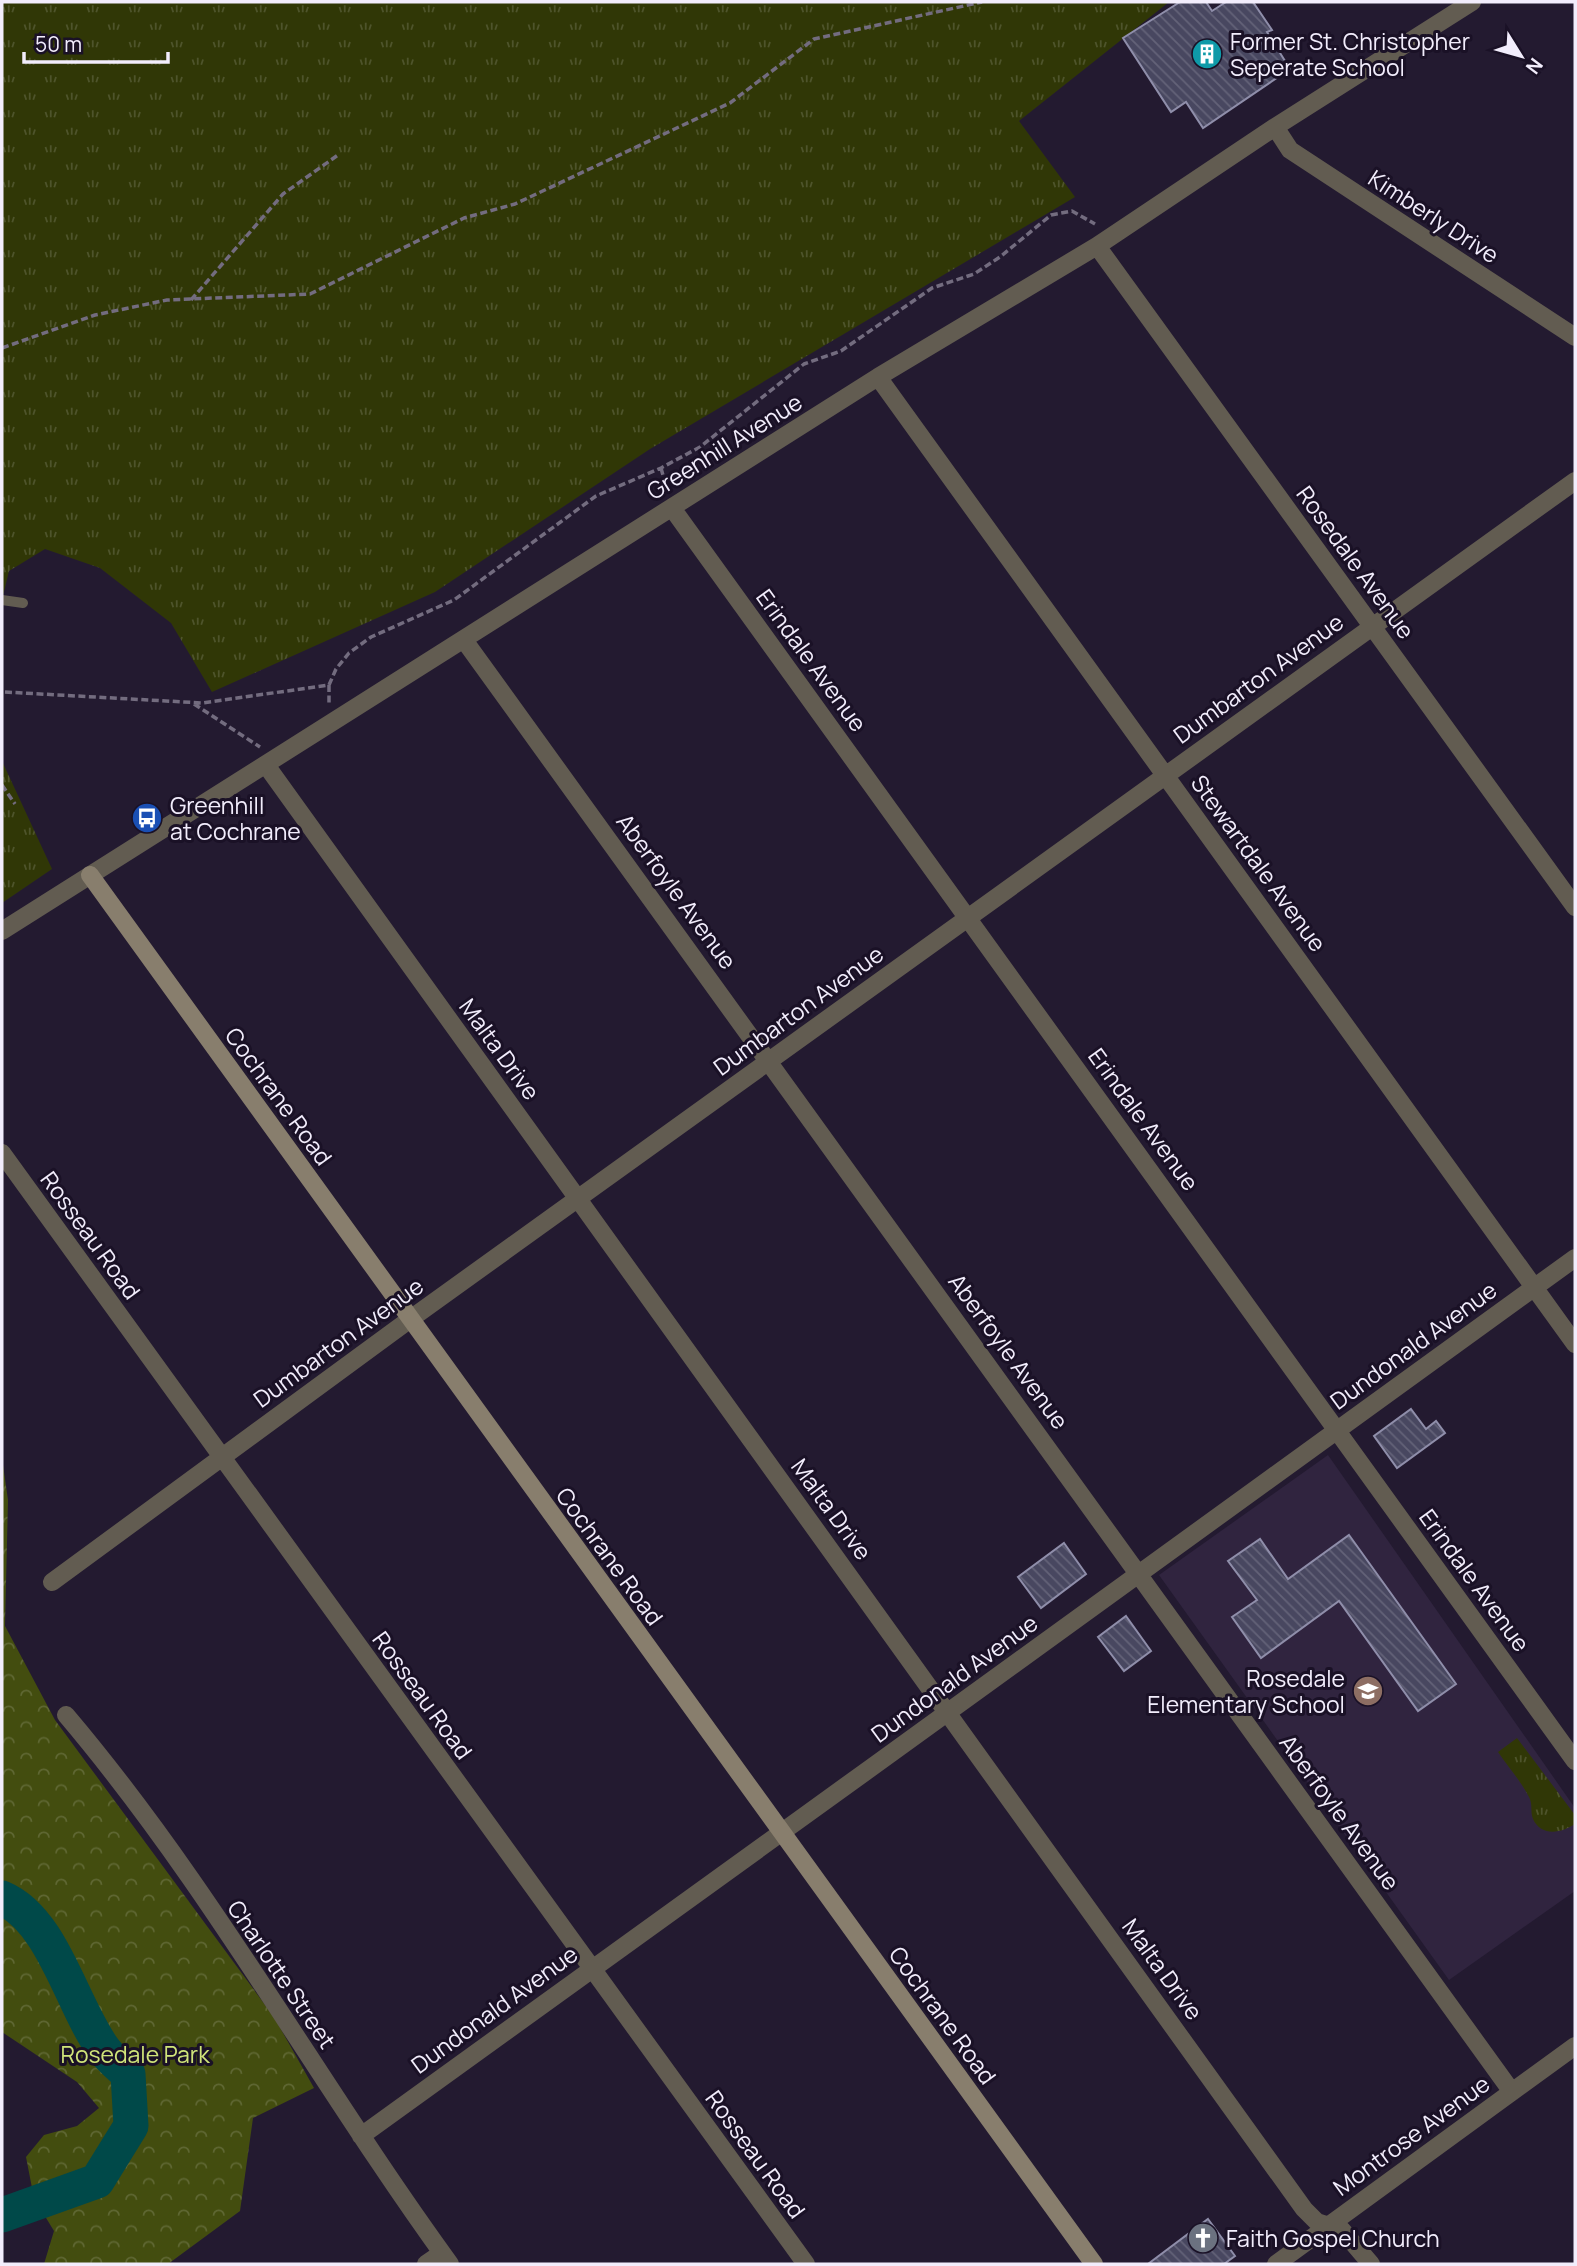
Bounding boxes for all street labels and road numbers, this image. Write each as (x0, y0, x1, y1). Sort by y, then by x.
street label: Kimberly Drive (1362, 162, 1506, 270)
street label: Greenhill Avenue (640, 385, 808, 507)
street label: Rosedale Avenue (1290, 479, 1422, 645)
street label: Erindale Avenue (749, 582, 875, 738)
street label: Dumbarton Avenue (1167, 605, 1349, 751)
street label: Stewartdale Avenue (1184, 768, 1334, 958)
street label: Aberfoyle Avenue (610, 807, 744, 975)
street label: Dumbarton Avenue (707, 937, 889, 1083)
street label: Malta Drive (452, 992, 548, 1106)
street label: Cochrane Road (218, 1021, 340, 1171)
street label: Erindale Avenue (1081, 1041, 1207, 1197)
street label: Rosseau Road (34, 1165, 148, 1305)
street label: Aberfoyle Avenue (942, 1267, 1076, 1435)
street label: Dumbarton Avenue (247, 1269, 429, 1415)
street label: Dundonald Avenue (1323, 1274, 1503, 1416)
street label: Malta Drive (784, 1452, 880, 1566)
street label: Cochrane Road (549, 1481, 671, 1631)
street label: Erindale Avenue (1412, 1502, 1538, 1658)
street label: Dundonald Avenue (864, 1607, 1044, 1749)
street label: Rosseau Road (366, 1625, 480, 1765)
street label: Aberfoyle Avenue (1273, 1728, 1407, 1896)
street label: Charlotte Street (220, 1893, 344, 2055)
street label: Malta Drive (1115, 1912, 1211, 2026)
street label: Dundonald Avenue (404, 1938, 584, 2080)
street label: Cochrane Road (882, 1940, 1004, 2090)
street label: Montrose Avenue (1326, 2067, 1496, 2203)
street label: Rosseau Road (699, 2084, 813, 2224)

